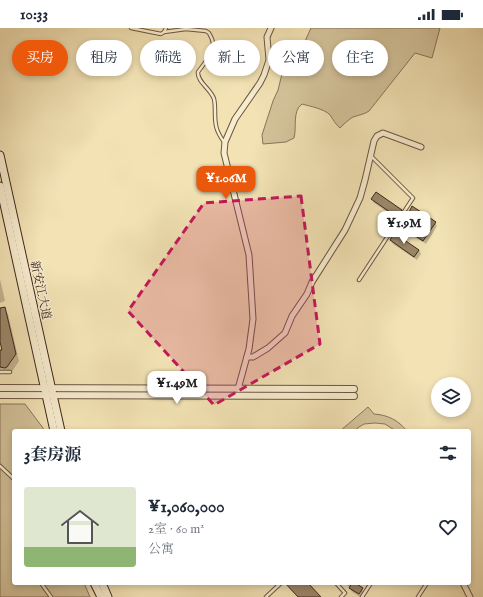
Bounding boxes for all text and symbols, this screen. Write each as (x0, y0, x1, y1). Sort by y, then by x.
text: 10:33 (20, 5, 48, 24)
chip: 买房 (12, 40, 68, 76)
chip: 租房 (76, 40, 132, 76)
chip: 筛选 (140, 40, 196, 76)
chip: 新上 (204, 40, 260, 76)
chip: 公寓 (268, 40, 324, 76)
chip: 住宅 (332, 40, 388, 76)
pin: ¥1.06M (193, 166, 259, 200)
text: ¥1.06M (205, 170, 247, 187)
pin: ¥1.9M (376, 211, 432, 245)
text: ¥1.9M (386, 215, 422, 232)
street label: 新安江大道 (27, 259, 54, 321)
pin: ¥1.49M (144, 371, 210, 405)
text: ¥1.49M (156, 375, 198, 392)
map controls (431, 377, 471, 417)
button: layers (431, 377, 471, 417)
icon: filters (437, 442, 459, 464)
text: 3套房源 (24, 445, 81, 466)
text: ¥1,060,000 (148, 497, 225, 518)
icon: home (56, 503, 104, 551)
icon: heart (437, 516, 459, 538)
text: 2室 · 60 m² (148, 521, 204, 538)
text: 公寓 (148, 541, 174, 558)

